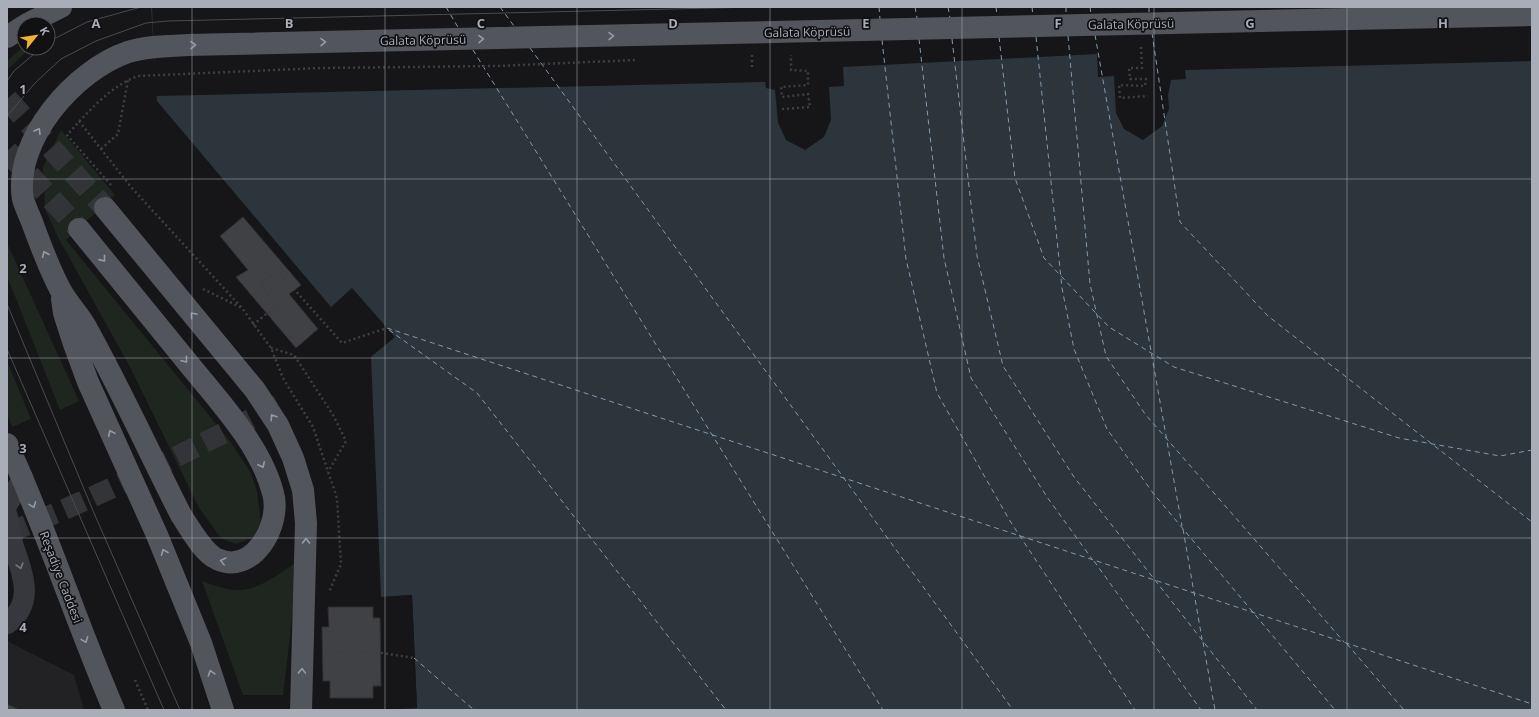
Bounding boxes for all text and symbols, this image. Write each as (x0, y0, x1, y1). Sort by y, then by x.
text: A (92, 14, 101, 32)
text: B (285, 14, 294, 32)
text: C (477, 14, 485, 32)
text: D (668, 14, 678, 32)
text: E (862, 14, 870, 32)
text: F (1054, 14, 1062, 32)
text: G (1245, 14, 1255, 32)
text: H (1438, 14, 1448, 32)
street label: Galata Köprüsü (1088, 15, 1174, 33)
north arrow (16, 16, 56, 56)
street label: Galata Köprüsü (764, 23, 850, 41)
text: K (37, 24, 54, 38)
street label: Galata Köprüsü (380, 31, 466, 49)
one-way arrow (608, 32, 614, 40)
one-way arrow (478, 35, 484, 43)
one-way arrow (320, 38, 326, 46)
one-way arrow (190, 40, 196, 49)
text: 1 (19, 80, 27, 98)
one-way arrow (34, 128, 41, 135)
one-way arrow (42, 251, 50, 258)
one-way arrow (99, 255, 106, 262)
text: 2 (19, 259, 27, 277)
one-way arrow (191, 312, 198, 320)
one-way arrow (181, 356, 188, 363)
one-way arrow (271, 415, 278, 422)
one-way arrow (108, 430, 116, 437)
text: 3 (19, 439, 27, 457)
one-way arrow (257, 460, 265, 468)
one-way arrow (29, 502, 37, 509)
street label: Reşadiye Caddesi (36, 529, 86, 625)
one-way arrow (301, 538, 310, 544)
one-way arrow (161, 548, 169, 555)
one-way arrow (220, 557, 227, 565)
one-way arrow (15, 562, 24, 569)
text: 4 (19, 618, 27, 636)
one-way arrow (80, 636, 88, 643)
one-way arrow (298, 668, 306, 674)
one-way arrow (207, 670, 216, 677)

